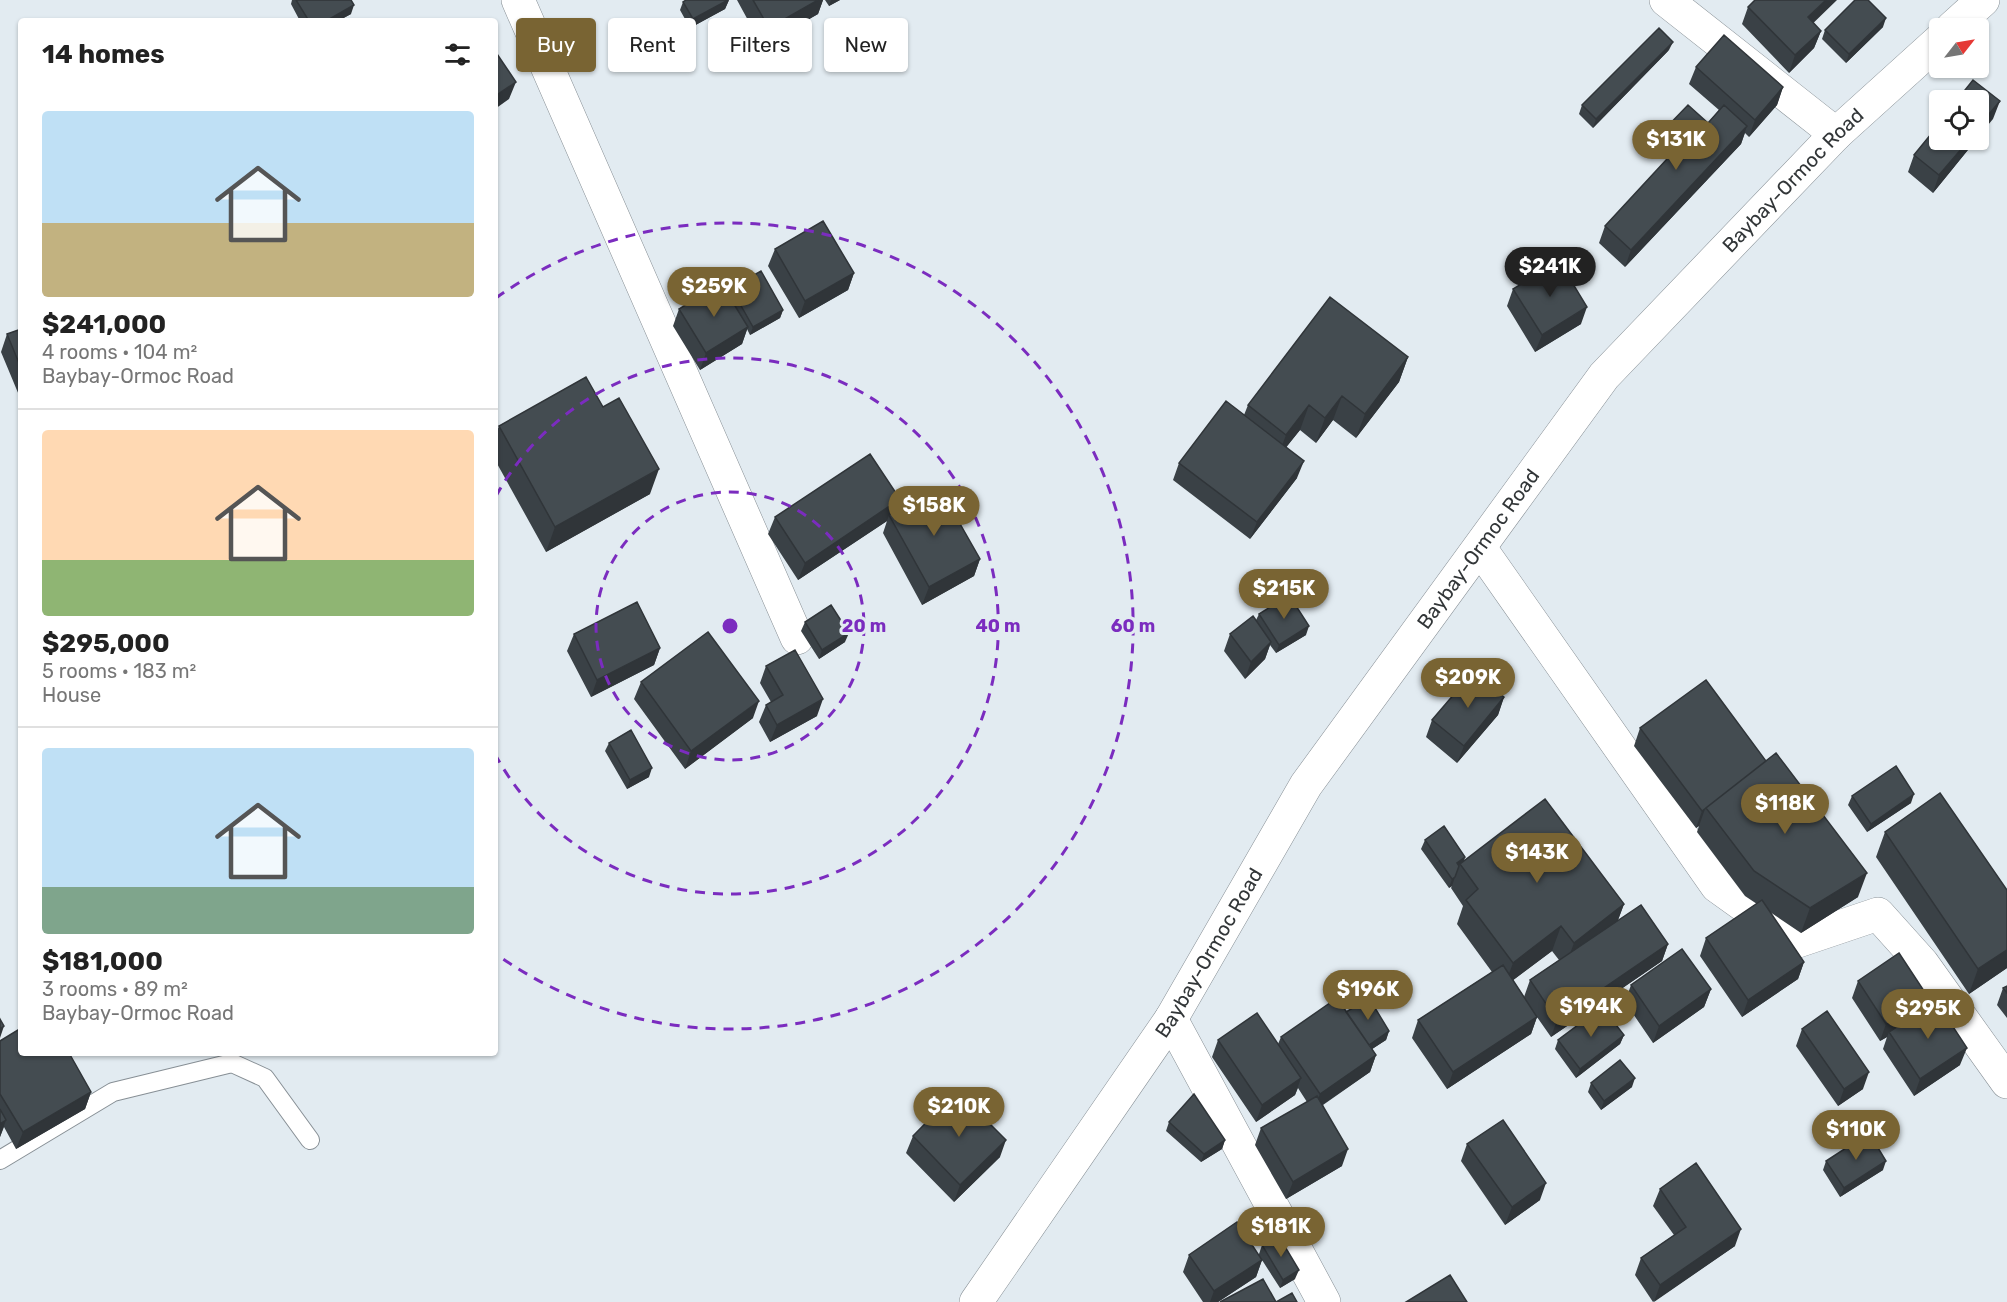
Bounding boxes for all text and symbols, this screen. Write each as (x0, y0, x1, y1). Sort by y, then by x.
chip: Buy (516, 18, 596, 72)
chip: Rent (608, 18, 696, 72)
chip: Filters (708, 18, 812, 72)
chip: New (824, 18, 908, 72)
north arrow (1929, 18, 1989, 78)
map controls (1929, 18, 1989, 150)
icon: filters (441, 38, 474, 71)
text: 14 homes (42, 39, 165, 70)
button: locate (1929, 90, 1989, 150)
street label: Baybay-Ormoc Road (1717, 103, 1868, 257)
pin: $131K (1634, 120, 1718, 171)
text: $131K (1646, 127, 1706, 151)
icon: home (204, 150, 312, 258)
pin: $241K (1508, 247, 1592, 298)
text: $241K (1519, 254, 1581, 278)
pin: $259K (672, 267, 756, 318)
text: $259K (681, 274, 747, 298)
text: $241,000 (42, 309, 166, 340)
text: 4 rooms · 104 m² (42, 340, 197, 364)
text: Baybay-Ormoc Road (42, 364, 234, 388)
street label: Baybay-Ormoc Road (1412, 464, 1544, 634)
icon: home (204, 469, 312, 577)
pin: $158K (892, 486, 976, 537)
text: $158K (902, 493, 966, 517)
pin: $215K (1242, 569, 1326, 620)
text: $215K (1253, 576, 1315, 600)
text: 20 m (842, 615, 886, 637)
text: 40 m (976, 615, 1020, 637)
text: 60 m (1111, 615, 1155, 637)
centre of rings (720, 616, 740, 636)
text: $295,000 (42, 628, 170, 659)
pin: $209K (1426, 658, 1510, 709)
text: 5 rooms · 183 m² (42, 659, 196, 683)
text: $209K (1435, 665, 1501, 689)
text: House (42, 683, 101, 707)
pin: $118K (1743, 784, 1827, 835)
icon: home (204, 787, 312, 895)
text: $118K (1755, 791, 1815, 815)
pin: $143K (1495, 833, 1579, 884)
text: $143K (1505, 840, 1569, 864)
street label: Baybay-Ormoc Road (1150, 864, 1268, 1042)
text: $181,000 (42, 946, 163, 977)
pin: $196K (1326, 970, 1410, 1021)
text: 3 rooms · 89 m² (42, 977, 188, 1001)
text: $196K (1337, 977, 1399, 1001)
pin: $194K (1549, 987, 1633, 1038)
pin: $295K (1886, 989, 1970, 1040)
text: $194K (1560, 994, 1622, 1018)
text: $295K (1895, 996, 1961, 1020)
text: Baybay-Ormoc Road (42, 1001, 234, 1025)
pin: $210K (917, 1087, 1001, 1138)
text: $210K (927, 1094, 991, 1118)
pin: $110K (1814, 1110, 1898, 1161)
text: $110K (1826, 1117, 1886, 1141)
pin: $181K (1239, 1207, 1323, 1258)
text: $181K (1251, 1214, 1311, 1238)

